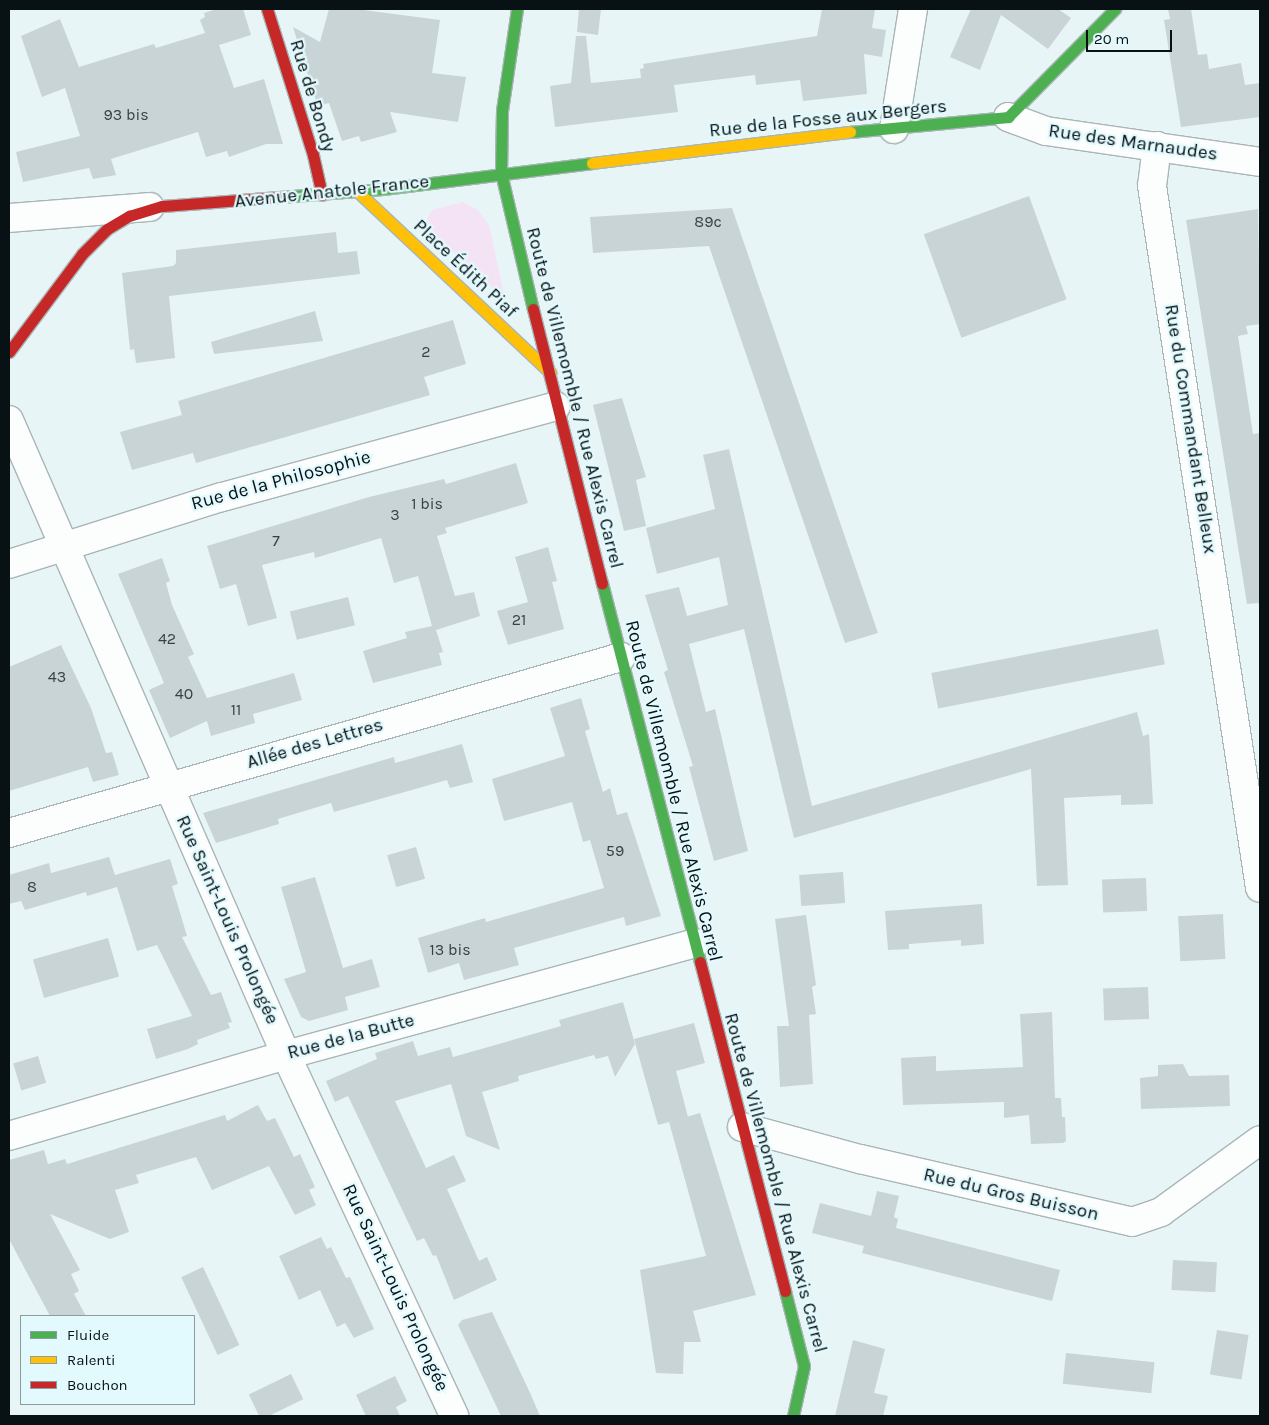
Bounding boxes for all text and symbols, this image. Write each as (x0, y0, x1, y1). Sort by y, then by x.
scale bar (1089, 20, 1175, 52)
text: 20 m (1094, 30, 1129, 48)
street label: Rue de Bondy (284, 37, 340, 155)
street label: Rue de la Fosse aux Bergers (708, 95, 948, 143)
house number: 93 bis (103, 105, 149, 125)
street label: Rue des Marnaudes (1047, 120, 1219, 166)
street label: Avenue Anatole France (234, 170, 430, 214)
house number: 89c (694, 212, 722, 232)
street label: Place Édith Piaf (408, 215, 522, 323)
street label: Route de Villemomble / Rue Alexis Carrel (520, 225, 628, 571)
street label: Rue du Commandant Belleux (1159, 303, 1221, 555)
house number: 2 (421, 342, 431, 362)
street label: Rue de la Philosophie (189, 446, 373, 516)
house number: 1 bis (411, 494, 443, 514)
house number: 3 (390, 505, 400, 525)
house number: 7 (272, 531, 280, 551)
house number: 21 (512, 610, 526, 630)
street label: Route de Villemomble / Rue Alexis Carrel (619, 618, 727, 964)
house number: 42 (158, 629, 176, 649)
house number: 43 (48, 667, 66, 687)
house number: 40 (175, 684, 193, 704)
house number: 11 (231, 700, 241, 720)
street label: Allée des Lettres (244, 714, 386, 774)
street label: Rue Saint-Louis Prolongée (171, 812, 283, 1028)
house number: 59 (606, 841, 624, 861)
house number: 8 (27, 877, 37, 897)
house number: 13 bis (429, 940, 471, 960)
street label: Rue de la Butte (285, 1009, 417, 1065)
street label: Route de Villemomble / Rue Alexis Carrel (719, 1011, 831, 1355)
street label: Rue du Gros Buisson (921, 1164, 1101, 1226)
street label: Rue Saint-Louis Prolongée (337, 1181, 453, 1395)
legend (20, 1315, 195, 1405)
text: Fluide (67, 1326, 109, 1344)
text: Ralenti (67, 1351, 116, 1369)
text: Bouchon (67, 1376, 128, 1394)

